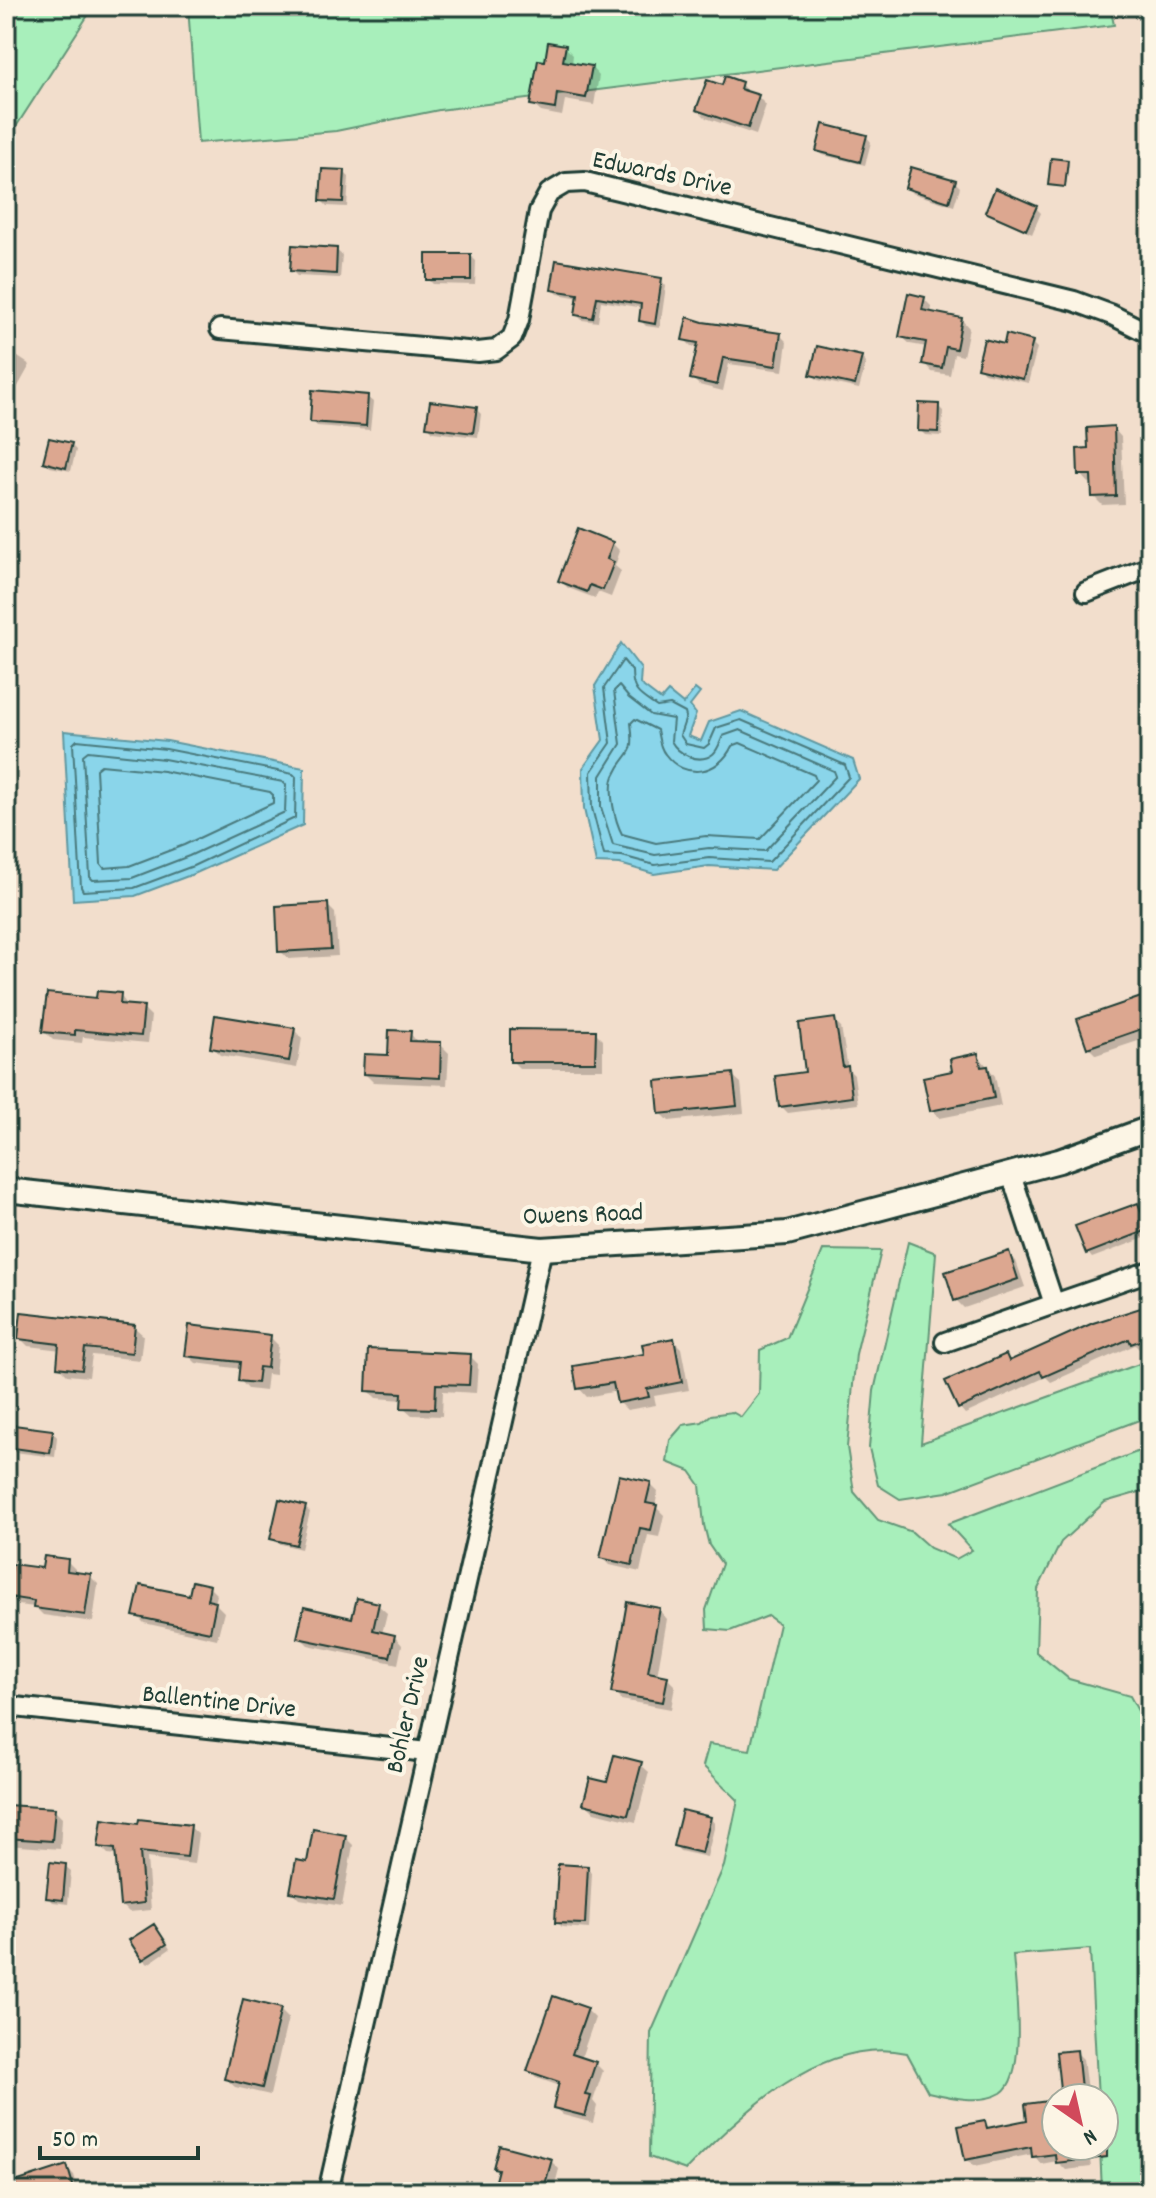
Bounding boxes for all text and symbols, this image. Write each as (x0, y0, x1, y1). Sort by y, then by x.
street label: Edwards Drive (589, 142, 735, 208)
street label: Owens Road (522, 1195, 644, 1237)
street label: Bohler Drive (378, 1653, 440, 1777)
street label: Ballentine Drive (140, 1677, 298, 1729)
north arrow (1040, 2082, 1120, 2162)
scale bar (40, 2110, 198, 2160)
text: N (1076, 2120, 1102, 2152)
text: 50 m (52, 2124, 98, 2158)

